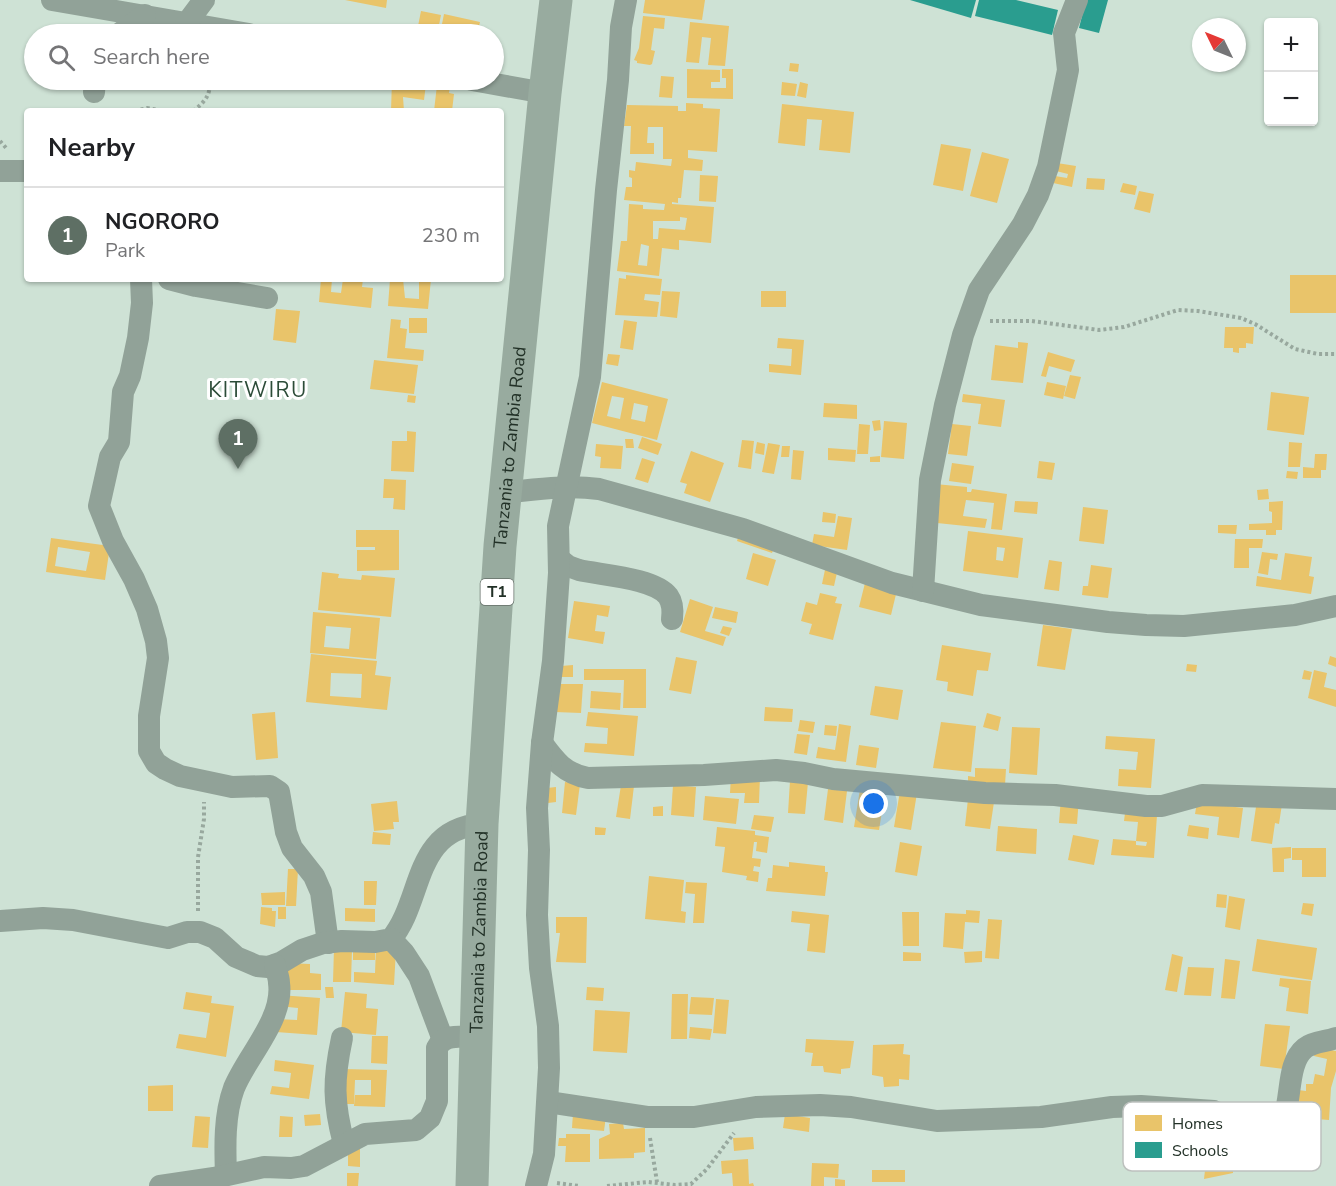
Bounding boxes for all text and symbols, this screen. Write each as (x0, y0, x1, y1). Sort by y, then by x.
north arrow (1192, 18, 1246, 72)
map controls (1264, 18, 1318, 126)
button: + (1264, 18, 1318, 72)
search box (24, 24, 504, 90)
icon: search (45, 41, 78, 74)
text: Search here (93, 42, 210, 72)
button: − (1264, 72, 1318, 126)
text: Nearby (48, 130, 135, 165)
text: NGORORO (105, 207, 219, 237)
text: 1 (62, 222, 74, 249)
text: 230 m (422, 222, 480, 249)
text: Park (105, 237, 145, 264)
street label: Tanzania to Zambia Road (488, 345, 532, 549)
district label: KITWIRU (208, 376, 308, 404)
pin: 1 (218, 420, 258, 469)
road number: T1 (480, 579, 514, 605)
your location (859, 789, 888, 818)
street label: Tanzania to Zambia Road (464, 830, 494, 1034)
legend (1123, 1102, 1321, 1171)
text: Homes (1172, 1113, 1223, 1135)
text: Schools (1172, 1140, 1228, 1162)

